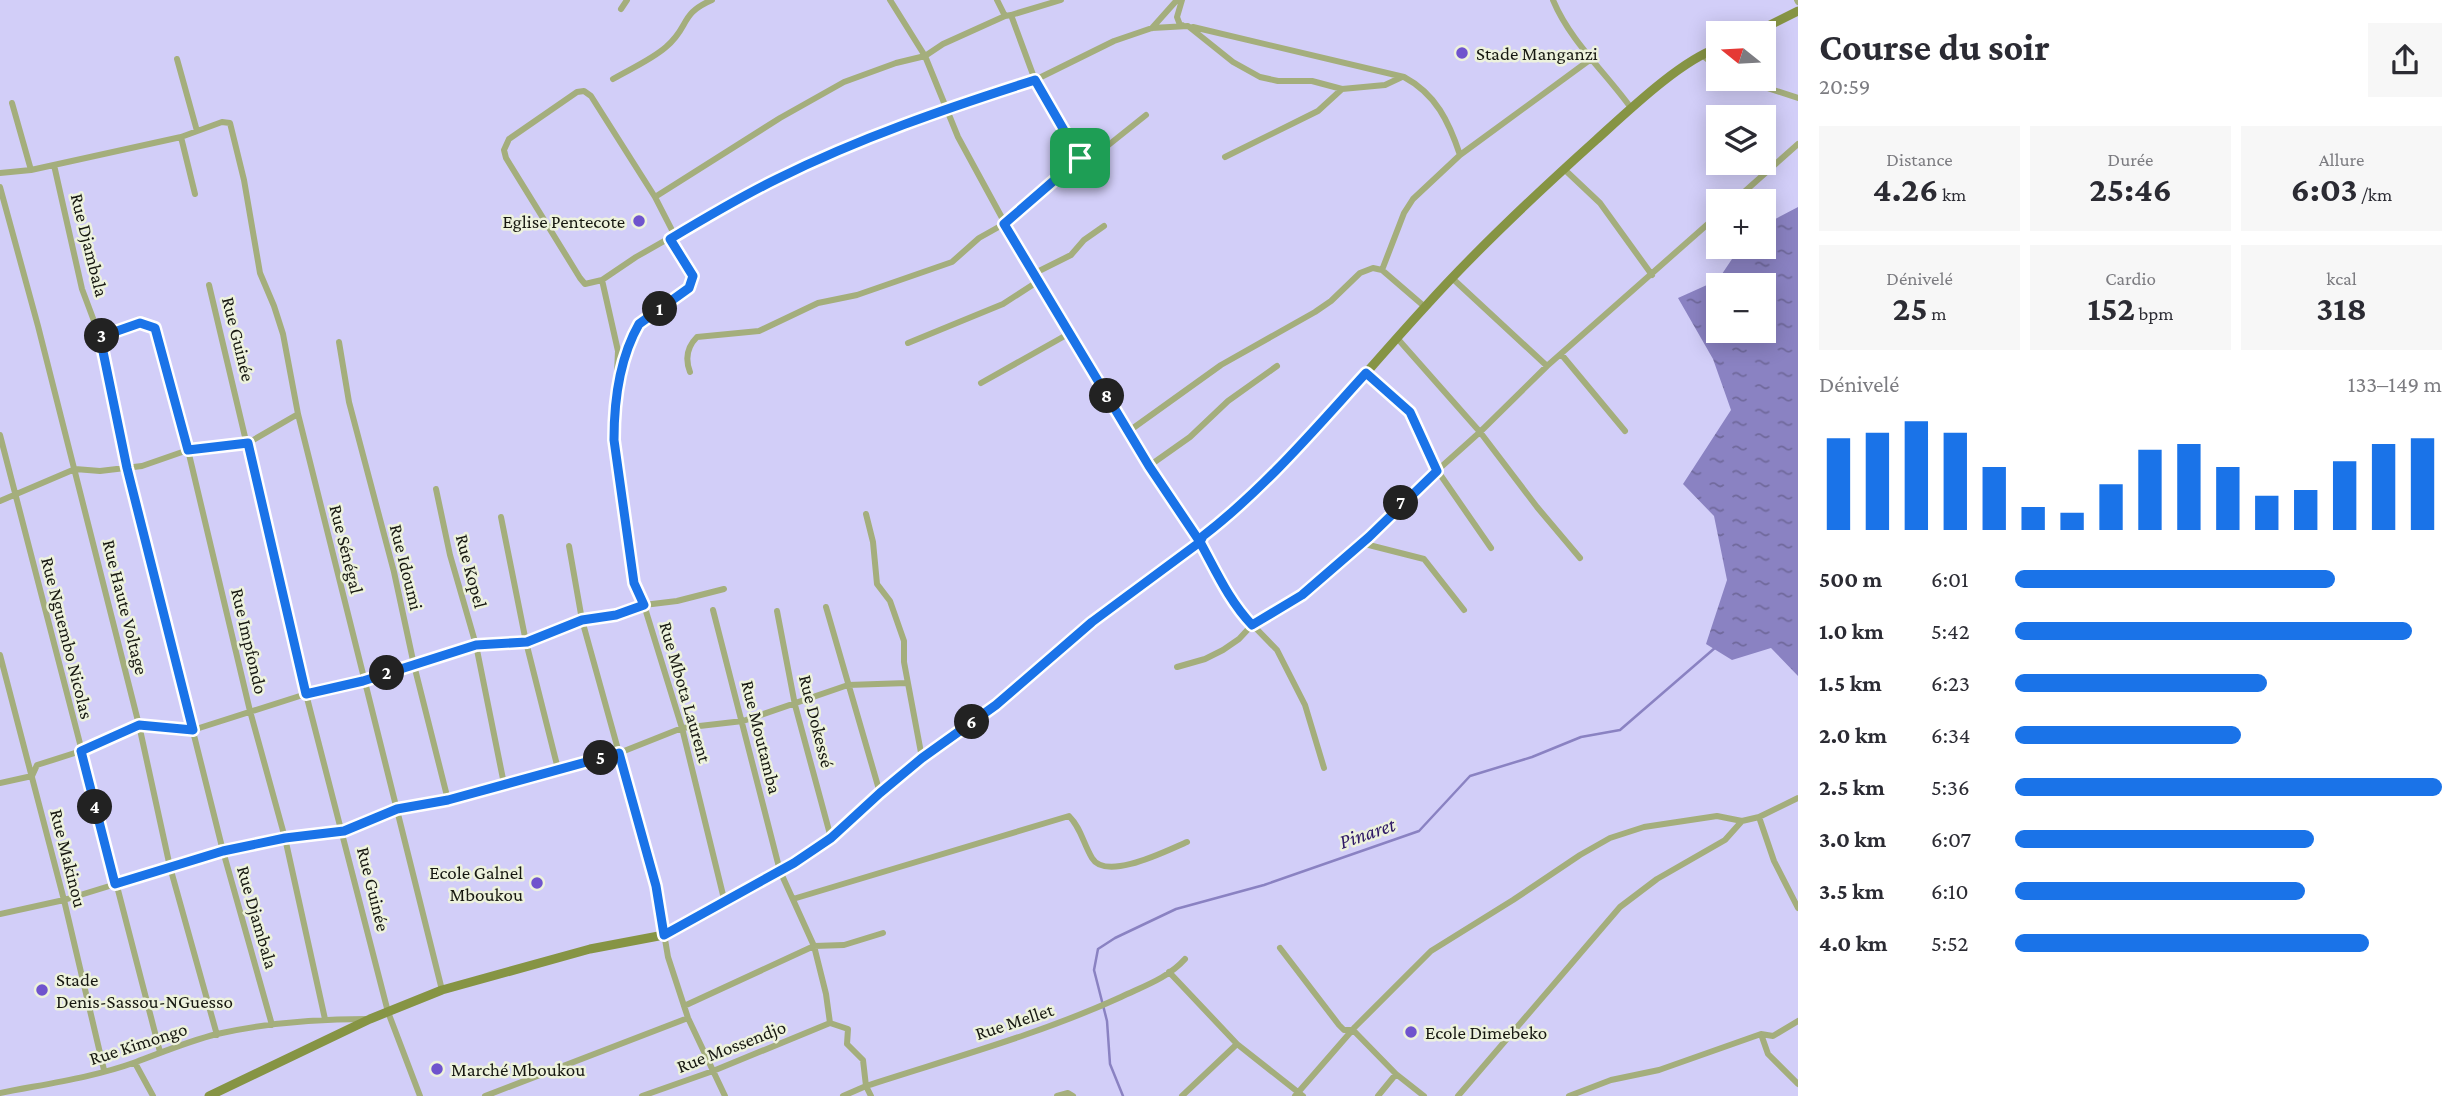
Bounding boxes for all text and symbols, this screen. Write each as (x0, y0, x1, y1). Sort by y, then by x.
north arrow (1706, 21, 1776, 91)
map controls (1706, 21, 1776, 343)
button: share (2368, 23, 2442, 97)
text: Course du soir (1819, 26, 2050, 68)
place label: Stade Manganzi (1476, 43, 1598, 64)
marker: Stade Manganzi (1454, 45, 1470, 61)
text: 20:59 (1819, 73, 1870, 99)
button: layers (1706, 105, 1776, 175)
pin (1050, 128, 1110, 188)
icon: arrive (1061, 139, 1099, 177)
text: Distance (1886, 149, 1953, 170)
text: Durée (2108, 149, 2153, 170)
text: Allure (2319, 149, 2364, 170)
text: 4.26 (1873, 170, 1938, 209)
text: 25:46 (2089, 170, 2172, 209)
text: 6:03 (2291, 170, 2358, 209)
text: km (1938, 184, 1966, 205)
text: /km (2358, 184, 2392, 205)
button: + (1706, 189, 1776, 259)
street label: Rue Djambala (66, 191, 113, 300)
place label: Eglise Pentecote (502, 211, 625, 232)
marker: Eglise Pentecote (631, 213, 647, 229)
text: Dénivelé (1886, 268, 1953, 289)
text: Cardio (2105, 268, 2156, 289)
text: kcal (2326, 268, 2357, 289)
button: − (1706, 273, 1776, 343)
text: 25 (1893, 289, 1928, 328)
text: 152 (2087, 289, 2135, 328)
text: 318 (2316, 289, 2367, 328)
pin: 1 (642, 292, 678, 326)
street label: Rue Guinée (218, 295, 259, 384)
text: 1 (656, 298, 663, 319)
text: m (1928, 303, 1946, 324)
text: bpm (2135, 303, 2174, 324)
pin: 3 (84, 318, 119, 354)
text: 3 (97, 325, 106, 346)
text: Dénivelé (1819, 371, 1899, 397)
text: 133–149 m (2348, 371, 2442, 397)
pin: 8 (1090, 378, 1124, 414)
text: 8 (1101, 385, 1112, 406)
pin: 7 (1384, 486, 1418, 520)
text: 7 (1396, 492, 1405, 513)
street label: Rue Sénégal (325, 502, 368, 596)
street label: Rue Idoumi (386, 522, 427, 612)
street label: Rue Kopel (452, 532, 491, 610)
street label: Rue Haute Voltage (99, 537, 152, 677)
street label: Rue Nguembo Nicolas (37, 555, 98, 721)
text: 500 m (1819, 566, 1882, 592)
text: 6:01 (1931, 566, 1969, 592)
street label: Rue Impfondo (227, 586, 272, 696)
text: 1.0 km (1819, 618, 1884, 644)
text: 5:42 (1931, 618, 1970, 644)
street label: Rue Mbota Laurent (655, 619, 716, 766)
pin: 2 (370, 656, 404, 690)
text: 2 (382, 662, 391, 683)
text: 1.5 km (1819, 670, 1882, 696)
text: 6:23 (1931, 670, 1970, 696)
street label: Rue Dokessé (795, 673, 838, 770)
street label: Rue Moutamba (737, 678, 786, 796)
pin: 6 (954, 704, 990, 740)
text: 6 (966, 711, 977, 732)
text: 2.0 km (1819, 722, 1887, 748)
text: 6:34 (1931, 722, 1971, 748)
pin: 5 (584, 740, 618, 776)
text: 5 (596, 747, 605, 768)
text: 2.5 km (1819, 774, 1885, 800)
text: 5:36 (1931, 774, 1970, 800)
pin: 4 (78, 790, 112, 824)
text: 4 (89, 796, 100, 817)
street label: Rue Makinou (46, 807, 91, 909)
water label: Pinaret (1336, 812, 1399, 854)
text: 3.0 km (1819, 826, 1886, 852)
text: 6:07 (1931, 826, 1971, 852)
street label: Rue Guinée (353, 845, 394, 934)
place label: Ecole Galnel Mboukou (429, 862, 523, 905)
street label: Rue Djambala (232, 863, 282, 971)
marker: Ecole Galnel Mboukou (529, 875, 545, 891)
text: 3.5 km (1819, 878, 1884, 904)
text: 6:10 (1931, 878, 1969, 904)
text: 4.0 km (1819, 930, 1888, 956)
text: 5:52 (1931, 930, 1968, 956)
place label: Stade Denis-Sassou-NGuesso (56, 969, 233, 1012)
marker: Stade Denis-Sassou-NGuesso (34, 982, 50, 998)
street label: Rue Mellet (972, 999, 1057, 1044)
street label: Rue Mossendjo (674, 1016, 789, 1078)
street label: Rue Kimongo (87, 1018, 190, 1069)
place label: Ecole Dimebeko (1425, 1022, 1547, 1043)
marker: Ecole Dimebeko (1403, 1024, 1419, 1040)
place label: Marché Mboukou (451, 1059, 585, 1080)
marker: Marché Mboukou (429, 1061, 445, 1077)

